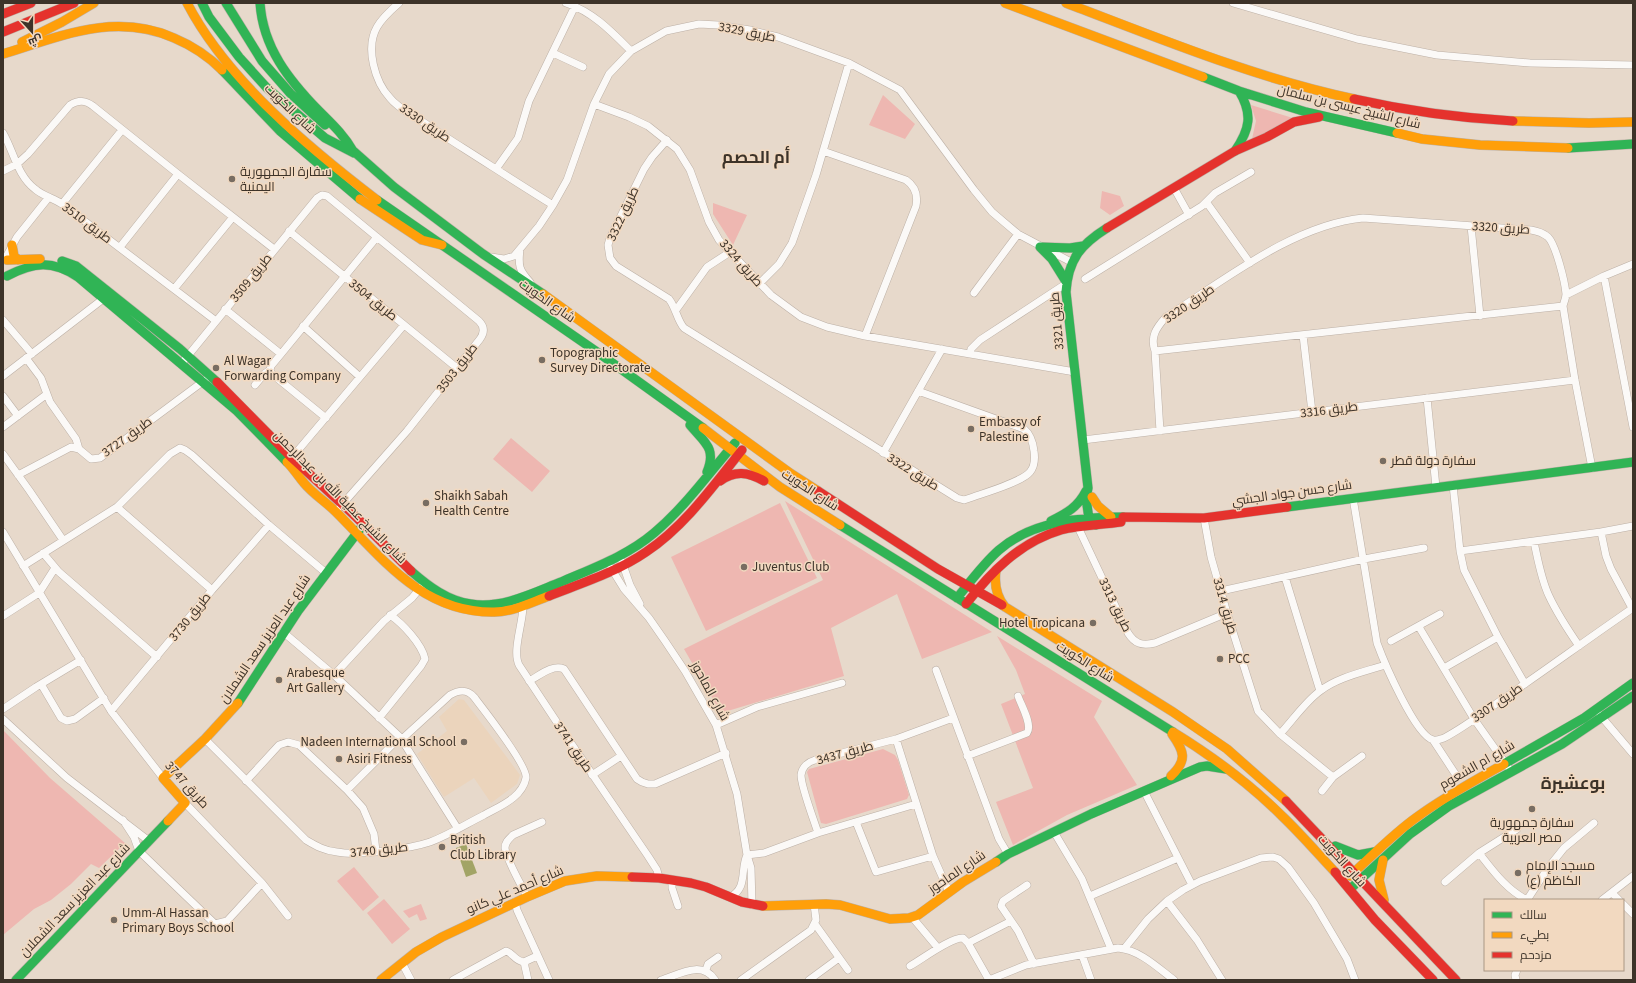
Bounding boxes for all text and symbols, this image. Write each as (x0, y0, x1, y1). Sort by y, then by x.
north arrow (12, 12, 52, 52)
street label: طريق 3329 (717, 18, 777, 46)
text: ش (26, 31, 45, 50)
street label: شارع الكويت (260, 80, 320, 138)
street label: شارع الشيخ عيسى بن سلمان (1275, 80, 1423, 134)
street label: طريق 3330 (396, 99, 454, 147)
district label: أم الحصم (722, 145, 790, 170)
place label: سفارة الجمهورية اليمنية (240, 163, 332, 196)
marker: سفارة الجمهورية اليمنية (227, 174, 237, 184)
street label: طريق 3322 (603, 184, 643, 244)
street label: طريق 3510 (58, 198, 116, 248)
street label: طريق 3320 (1471, 217, 1531, 239)
street label: طريق 3324 (715, 235, 767, 291)
street label: طريق 3509 (226, 250, 276, 306)
street label: طريق 3504 (345, 275, 401, 325)
street label: شارع الكويت (515, 275, 579, 327)
street label: طريق 3320 (1160, 280, 1218, 328)
street label: طريق 3321 (1045, 291, 1069, 351)
street label: طريق 3503 (432, 340, 482, 396)
place label: Topographic Survey Directorate (550, 344, 650, 377)
place label: Al Wagar Forwarding Company (224, 352, 341, 385)
marker: Topographic Survey Directorate (537, 355, 547, 365)
marker: Al Wagar Forwarding Company (211, 363, 221, 373)
street label: طريق 3316 (1299, 398, 1359, 422)
street label: طريق 3727 (98, 413, 156, 461)
place label: Embassy of Palestine (979, 413, 1042, 446)
marker: Embassy of Palestine (966, 424, 976, 434)
street label: شارع الشيخ عطية الله بن عبدالرحمن (269, 426, 411, 568)
street label: طريق 3322 (884, 449, 942, 495)
place label: سفارة دولة قطر (1390, 452, 1476, 470)
marker: سفارة دولة قطر (1378, 456, 1388, 466)
street label: شارع الكويت (778, 465, 842, 515)
street label: شارع حسن جواد الجشي (1231, 476, 1353, 511)
place label: Shaikh Sabah Health Centre (434, 487, 509, 520)
marker: Shaikh Sabah Health Centre (421, 498, 431, 508)
place label: Juventus Club (752, 558, 829, 576)
marker: Juventus Club (739, 562, 749, 572)
street label: شارع عبد العزيز سعد الشملان (215, 571, 315, 707)
street label: طريق 3313 (1094, 575, 1136, 635)
street label: طريق 3314 (1208, 576, 1242, 636)
street label: طريق 3730 (165, 589, 215, 645)
place label: Hotel Tropicana (999, 614, 1085, 632)
marker: Hotel Tropicana (1088, 618, 1098, 628)
street label: شارع الكويت (1053, 637, 1117, 687)
place label: PCC (1228, 650, 1250, 668)
marker: PCC (1215, 654, 1225, 664)
street label: شارع الماحوز (686, 657, 734, 724)
place label: Arabesque Art Gallery (287, 664, 345, 697)
marker: Arabesque Art Gallery (274, 675, 284, 685)
street label: طريق 3307 (1468, 679, 1526, 727)
street label: طريق 3741 (549, 718, 597, 776)
place label: Nadeen International School (300, 733, 456, 751)
street label: شارع ام الشعوم (1436, 736, 1518, 794)
marker: Nadeen International School (459, 737, 469, 747)
street label: طريق 3437 (815, 737, 875, 769)
place label: Asiri Fitness (347, 750, 412, 768)
marker: Asiri Fitness (334, 754, 344, 764)
street label: طريق 3747 (161, 757, 213, 813)
district label: بوعشيرة (1541, 772, 1605, 796)
marker: سفارة جمهورية مصر العربية (1527, 804, 1537, 814)
place label: سفارة جمهورية مصر العربية (1490, 814, 1574, 847)
place label: British Club Library (450, 831, 516, 864)
street label: شارع الكويت (1314, 831, 1370, 891)
street label: طريق 3740 (349, 838, 409, 862)
street label: شارع عبد العزيز سعد الشملان (16, 839, 134, 961)
marker: British Club Library (437, 842, 447, 852)
street label: شارع الماحوز (924, 846, 989, 898)
place label: مسجد الإمام الكاظم (ع) (1526, 857, 1595, 890)
street label: شارع أحمد علي كانو (464, 861, 567, 919)
marker: مسجد الإمام الكاظم (ع) (1513, 868, 1523, 878)
legend (1484, 899, 1624, 971)
place label: Umm-Al Hassan Primary Boys School (122, 904, 234, 937)
text: سالك (1520, 907, 1547, 924)
marker: Umm-Al Hassan Primary Boys School (109, 915, 119, 925)
text: بطيء (1520, 927, 1549, 945)
text: مزدحم (1520, 947, 1552, 964)

